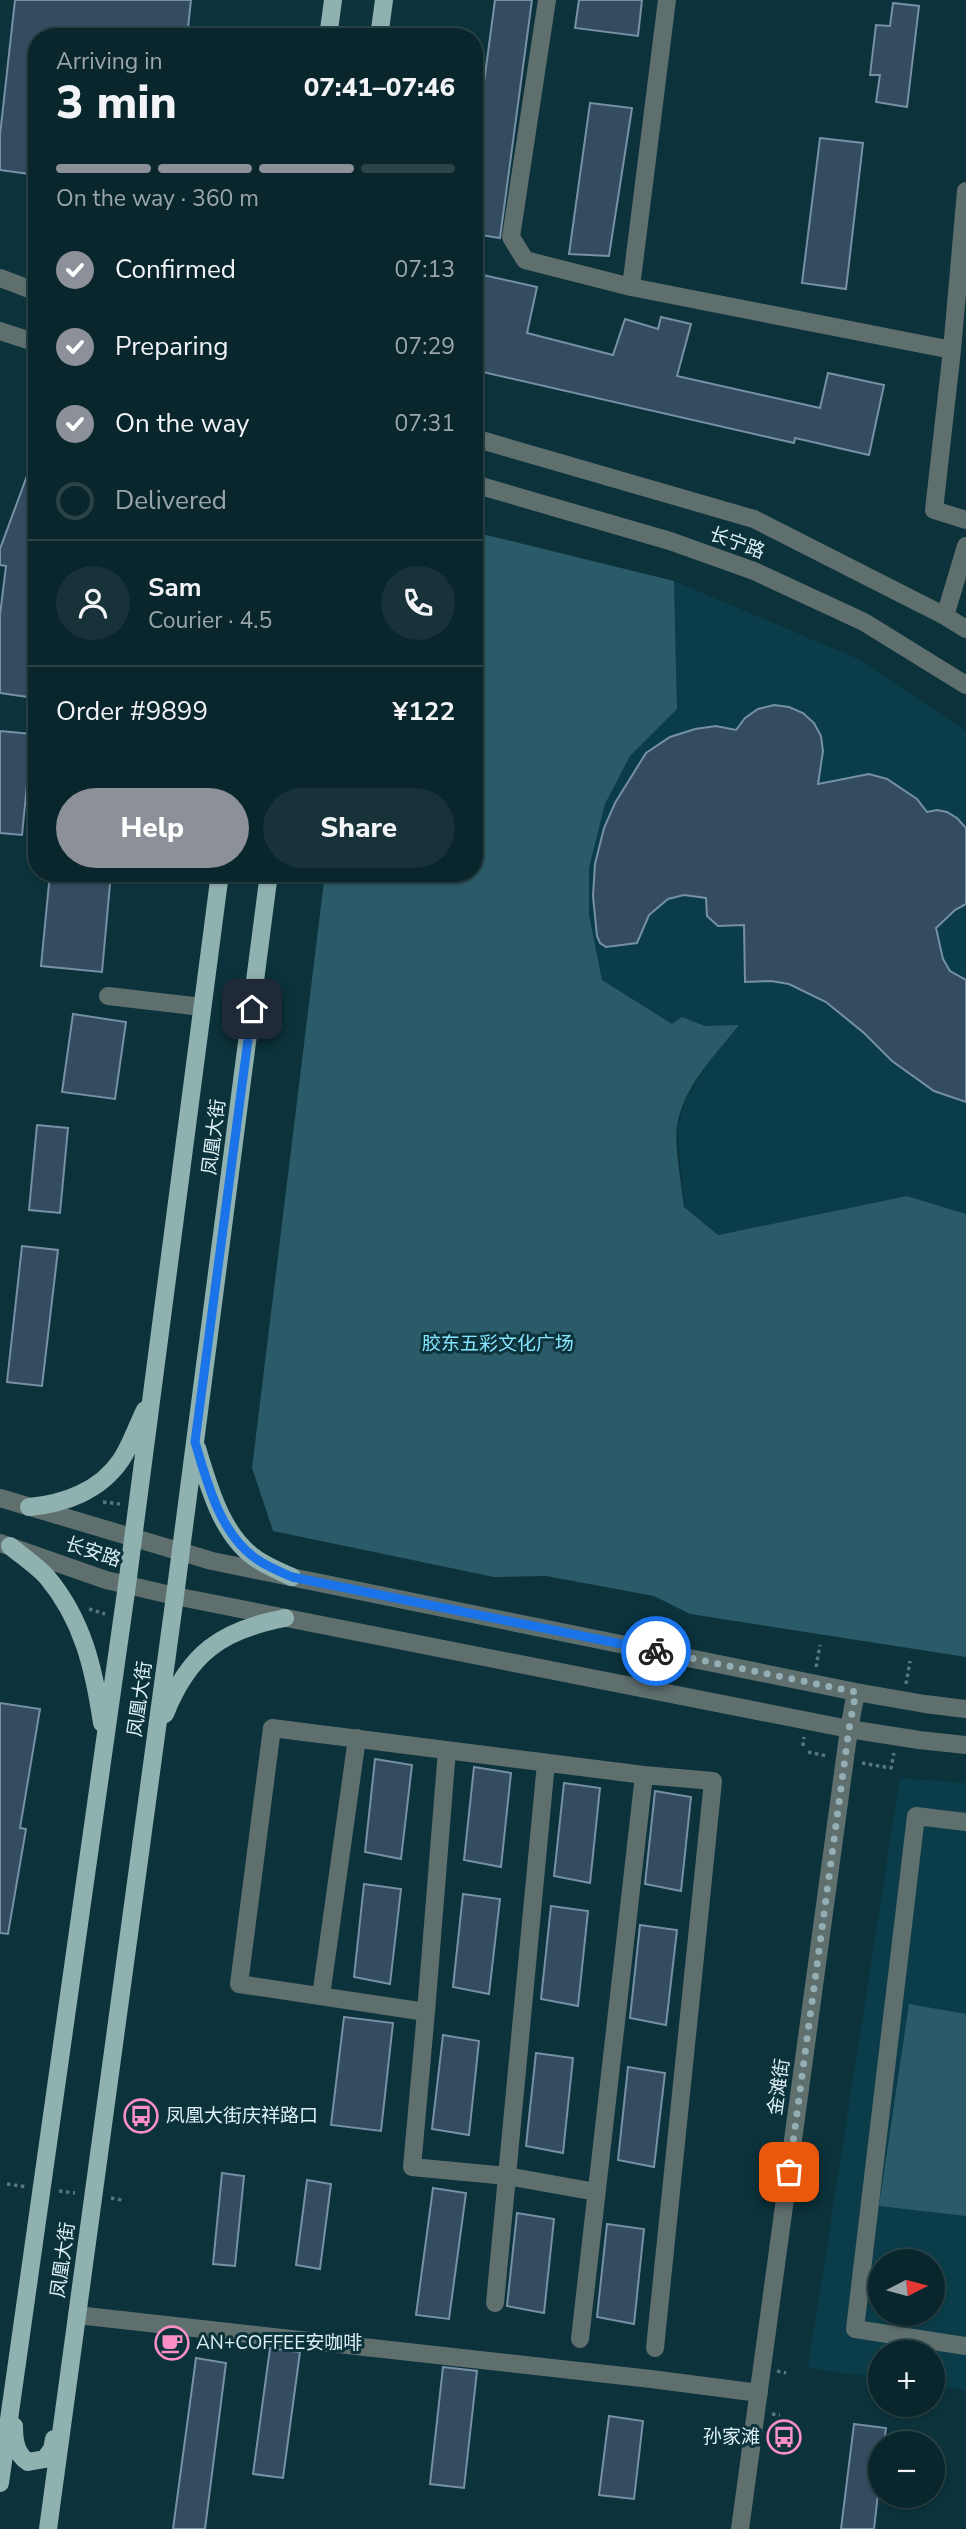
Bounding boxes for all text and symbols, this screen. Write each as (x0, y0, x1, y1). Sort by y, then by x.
text: Arriving in (56, 46, 163, 77)
text: 07:41–07:46 (304, 70, 455, 105)
text: 3 min (56, 71, 177, 134)
text: On the way · 360 m (56, 183, 259, 214)
icon: check (56, 251, 94, 289)
text: Confirmed (115, 252, 236, 287)
text: 07:13 (395, 254, 455, 285)
icon: check (56, 328, 94, 366)
text: Preparing (115, 329, 228, 364)
text: 07:29 (395, 331, 455, 362)
icon: check (56, 405, 94, 443)
text: On the way (115, 406, 249, 441)
text: 07:31 (395, 408, 455, 439)
text: Delivered (115, 483, 227, 518)
street label: 长宁路 (706, 521, 768, 565)
button: person (56, 566, 130, 640)
button: phone (381, 566, 455, 640)
text: Sam (148, 570, 201, 605)
text: Courier · 4.5 (148, 605, 272, 636)
text: Order #9899 (56, 694, 208, 729)
text: ¥122 (393, 694, 455, 729)
button: Help (56, 788, 249, 868)
button: Share (263, 788, 455, 868)
pin (222, 979, 282, 1039)
icon: home (233, 990, 271, 1028)
street label: 凤凰大街 (196, 1098, 232, 1176)
park label: 胶东五彩文化广场 (422, 1331, 574, 1357)
street label: 长安路 (62, 1531, 124, 1573)
courier (621, 1616, 691, 1686)
icon: bike (637, 1632, 675, 1670)
street label: 凤凰大街 (122, 1660, 158, 1738)
street label: 金滩街 (762, 2057, 796, 2117)
bus stop icon: 凤凰大街庆祥路口 (122, 2097, 160, 2135)
place label: 凤凰大街庆祥路口 (166, 2103, 318, 2129)
pin (759, 2142, 819, 2202)
icon: bag (770, 2153, 808, 2191)
street label: 凤凰大街 (45, 2221, 81, 2299)
north arrow (868, 2249, 945, 2326)
map controls (868, 2249, 945, 2508)
cafe icon: AN+COFFEE安咖啡 (153, 2324, 191, 2362)
place label: AN+COFFEE安咖啡 (196, 2330, 362, 2356)
button: + (868, 2340, 945, 2417)
bus stop icon: 孙家滩 (765, 2418, 803, 2456)
place label: 孙家滩 (703, 2424, 760, 2450)
button: − (868, 2431, 945, 2508)

